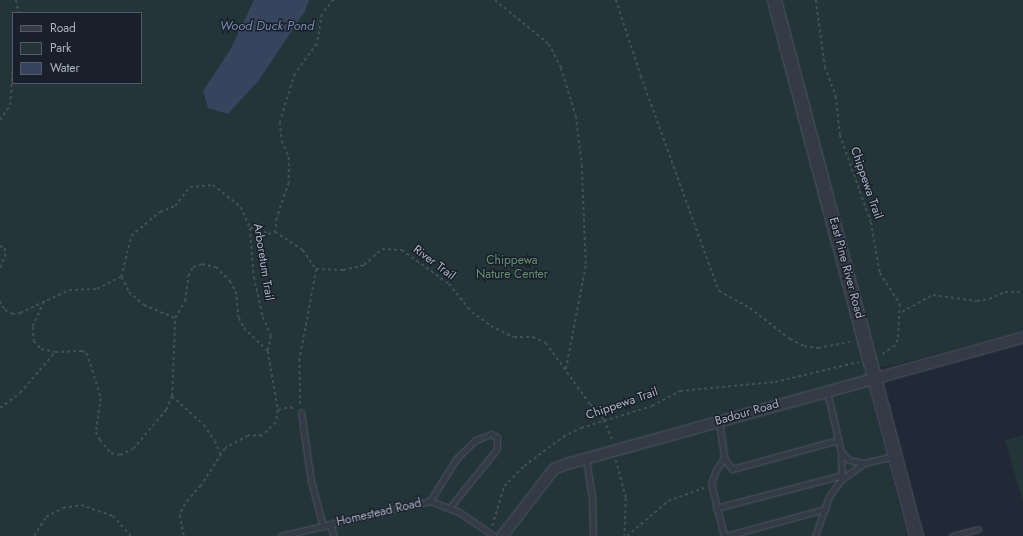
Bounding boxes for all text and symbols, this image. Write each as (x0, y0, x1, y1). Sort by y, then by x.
legend (12, 12, 142, 84)
water label: Wood Duck Pond (220, 18, 314, 34)
text: Road (50, 19, 76, 37)
text: Park (50, 39, 71, 57)
text: Water (50, 59, 80, 77)
street label: Chippewa Trail (847, 145, 885, 221)
street label: East Pine River Road (826, 216, 866, 320)
street label: Arboretum Trail (250, 222, 276, 302)
street label: River Trail (410, 242, 458, 284)
park label: Chippewa Nature Center (476, 254, 548, 282)
street label: Chippewa Trail (584, 385, 660, 423)
street label: Badour Road (713, 397, 781, 429)
street label: Homestead Road (335, 496, 423, 530)

